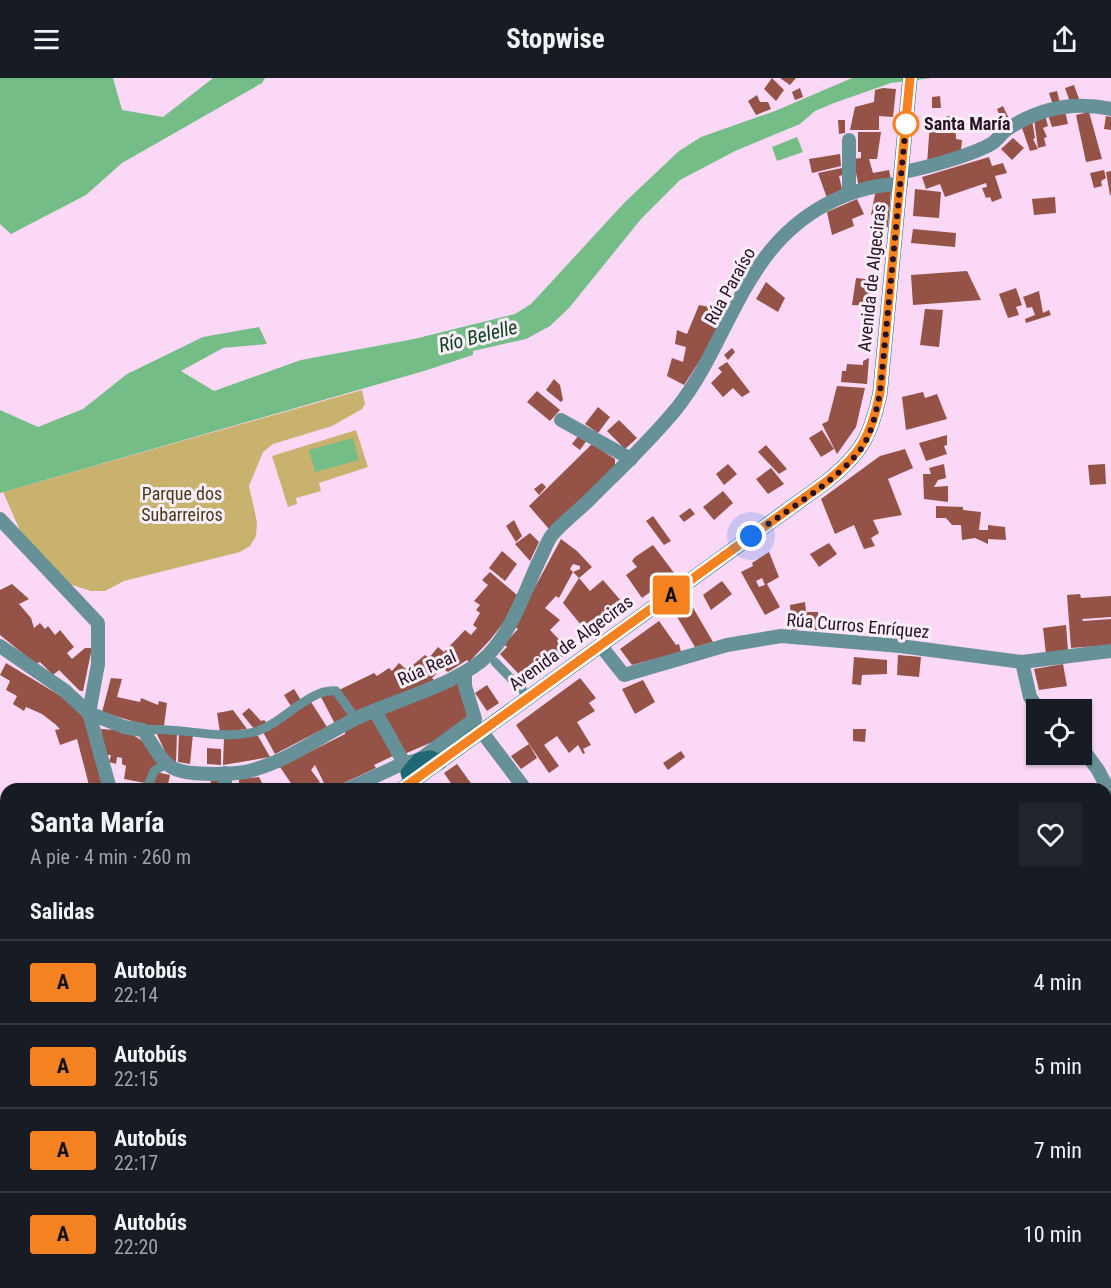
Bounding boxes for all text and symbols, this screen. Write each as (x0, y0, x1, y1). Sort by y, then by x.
icon: menu (30, 23, 63, 56)
text: Stopwise (506, 23, 605, 55)
icon: share (1048, 23, 1081, 56)
marker: Santa María (893, 111, 919, 137)
place label: Santa María (924, 113, 1010, 134)
street label: Avenida de Algeciras (853, 203, 890, 353)
street label: Rúa Paraíso (700, 244, 759, 328)
water label: Río Belelle (436, 315, 520, 357)
park label: Parque dos Subarreiros (141, 483, 223, 525)
your location (736, 521, 766, 551)
line badge: A (652, 576, 690, 614)
text: A (665, 583, 677, 607)
street label: Avenida de Algeciras (505, 591, 637, 695)
street label: Rúa Curros Enríquez (786, 609, 931, 642)
street label: Rúa Real (394, 645, 459, 690)
map controls (1026, 699, 1092, 765)
button: locate (1026, 699, 1092, 765)
button: heart (1019, 803, 1082, 866)
text: Santa María (30, 806, 165, 839)
text: A pie · 4 min · 260 m (30, 845, 191, 869)
text: Salidas (30, 899, 95, 924)
text: Autobús (114, 958, 187, 983)
text: A (57, 970, 69, 994)
text: 4 min (1034, 970, 1082, 995)
text: 22:14 (114, 983, 158, 1007)
text: Autobús (114, 1042, 187, 1067)
text: A (57, 1054, 69, 1078)
text: 5 min (1034, 1054, 1082, 1079)
text: 22:15 (114, 1067, 158, 1091)
text: Autobús (114, 1126, 187, 1151)
text: A (57, 1138, 69, 1162)
text: 7 min (1034, 1138, 1082, 1163)
text: 22:17 (114, 1151, 158, 1175)
text: Autobús (114, 1210, 187, 1235)
text: A (57, 1222, 69, 1246)
text: 10 min (1023, 1222, 1082, 1247)
text: 22:20 (114, 1235, 158, 1259)

